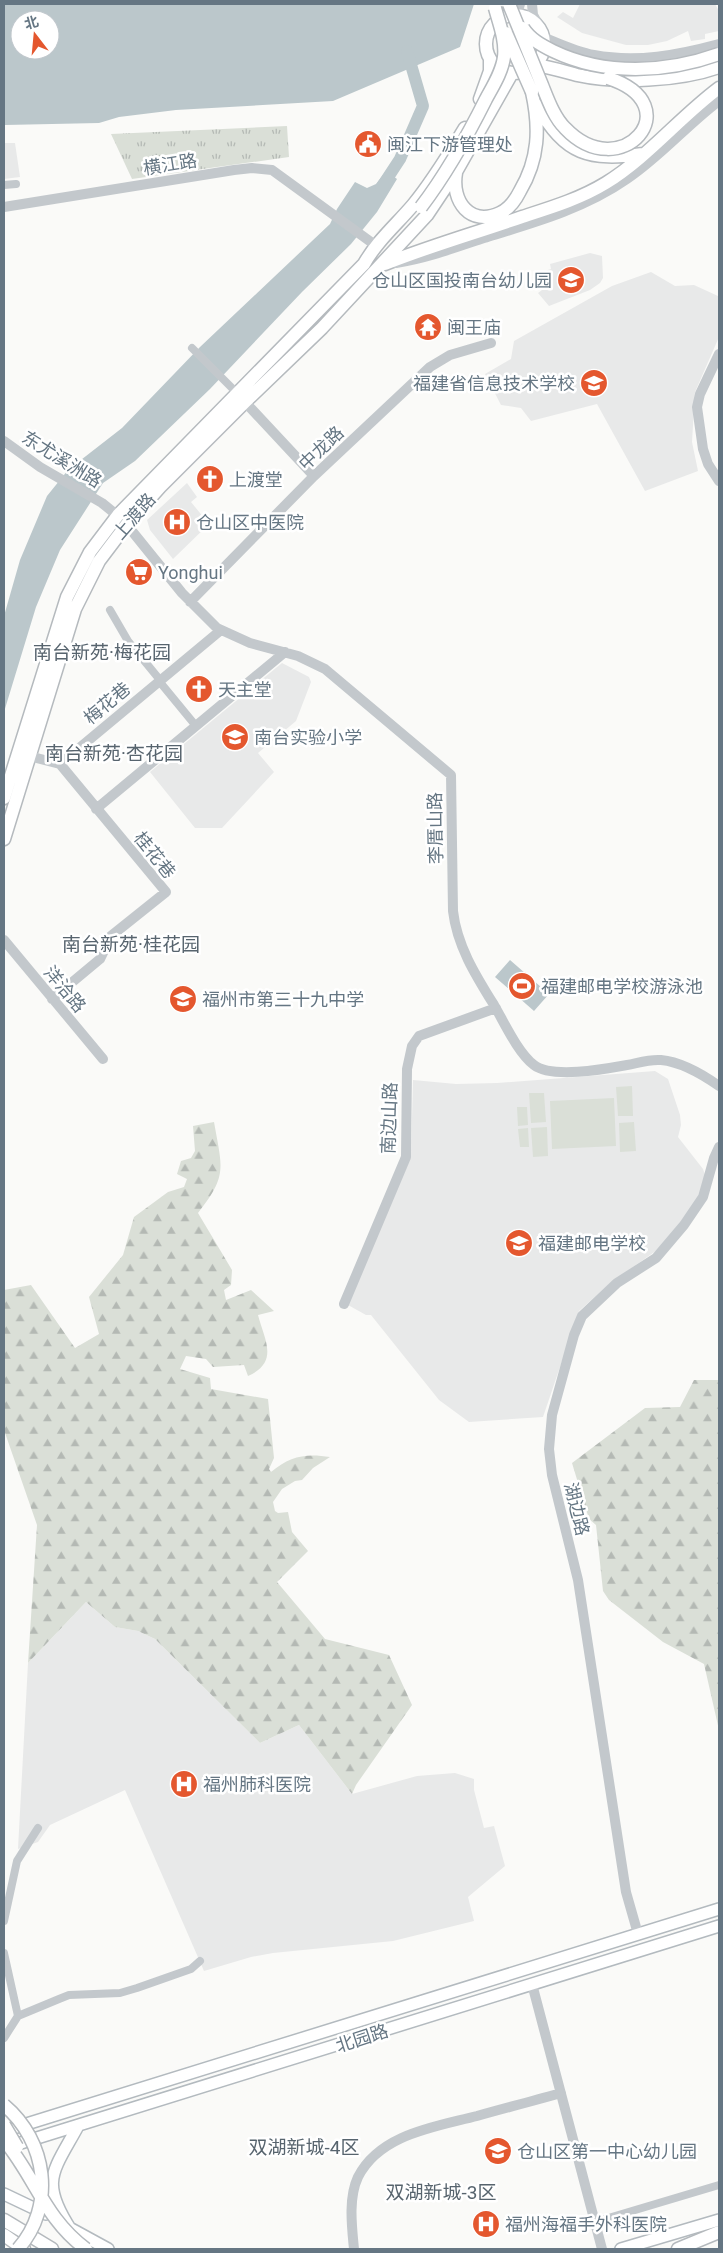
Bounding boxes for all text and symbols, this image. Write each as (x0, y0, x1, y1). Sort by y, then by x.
north arrow (10, 10, 60, 60)
text: 北 (22, 13, 40, 32)
public building icon: 闽江下游管理处 (353, 129, 383, 159)
place label: 闽江下游管理处 (387, 134, 513, 155)
street label: 横江路 (142, 149, 198, 179)
school or university icon: 仓山区国投南台幼儿园 (556, 265, 586, 295)
place label: 仓山区国投南台幼儿园 (372, 270, 552, 291)
temple icon: 闽王庙 (413, 312, 443, 342)
place label: 闽王庙 (447, 317, 501, 338)
school or university icon: 福建省信息技术学校 (579, 368, 609, 398)
place label: 福建省信息技术学校 (413, 373, 575, 394)
street label: 中龙路 (294, 422, 348, 474)
street label: 东尤溪洲路 (18, 426, 106, 492)
church icon: 上渡堂 (195, 464, 225, 494)
place label: 上渡堂 (229, 469, 283, 490)
street label: 上渡路 (108, 489, 160, 543)
hospital icon: 仓山区中医院 (162, 507, 192, 537)
place label: 仓山区中医院 (196, 512, 304, 533)
supermarket icon: Yonghui (124, 557, 154, 587)
place label: Yonghui (158, 562, 223, 583)
district label: 南台新苑·梅花园 (33, 641, 171, 664)
church icon: 天主堂 (184, 674, 214, 704)
street label: 梅花巷 (80, 678, 134, 728)
place label: 天主堂 (218, 679, 272, 700)
school or university icon: 南台实验小学 (220, 722, 250, 752)
place label: 南台实验小学 (254, 727, 362, 748)
district label: 南台新苑·杏花园 (45, 742, 183, 765)
street label: 李厝山路 (424, 792, 446, 864)
street label: 桂花巷 (130, 827, 180, 883)
district label: 南台新苑·桂花园 (62, 933, 200, 956)
street label: 洋洽路 (40, 962, 90, 1016)
sports icon: 福建邮电学校游泳池 (507, 971, 537, 1001)
place label: 福建邮电学校游泳池 (541, 976, 703, 997)
school or university icon: 福州市第三十九中学 (168, 984, 198, 1014)
place label: 福州市第三十九中学 (202, 989, 364, 1010)
street label: 南边山路 (377, 1082, 401, 1154)
school or university icon: 福建邮电学校 (504, 1228, 534, 1258)
place label: 福建邮电学校 (538, 1233, 646, 1254)
street label: 湖边路 (560, 1480, 594, 1538)
hospital icon: 福州肺科医院 (169, 1769, 199, 1799)
place label: 福州肺科医院 (203, 1774, 311, 1795)
street label: 北园路 (333, 2020, 391, 2056)
district label: 双湖新城-4区 (249, 2136, 359, 2159)
school or university icon: 仓山区第一中心幼儿园 (483, 2136, 513, 2166)
place label: 仓山区第一中心幼儿园 (517, 2141, 697, 2162)
district label: 双湖新城-3区 (386, 2181, 496, 2204)
hospital icon: 福州海福手外科医院 (471, 2209, 501, 2239)
place label: 福州海福手外科医院 (505, 2214, 667, 2235)

